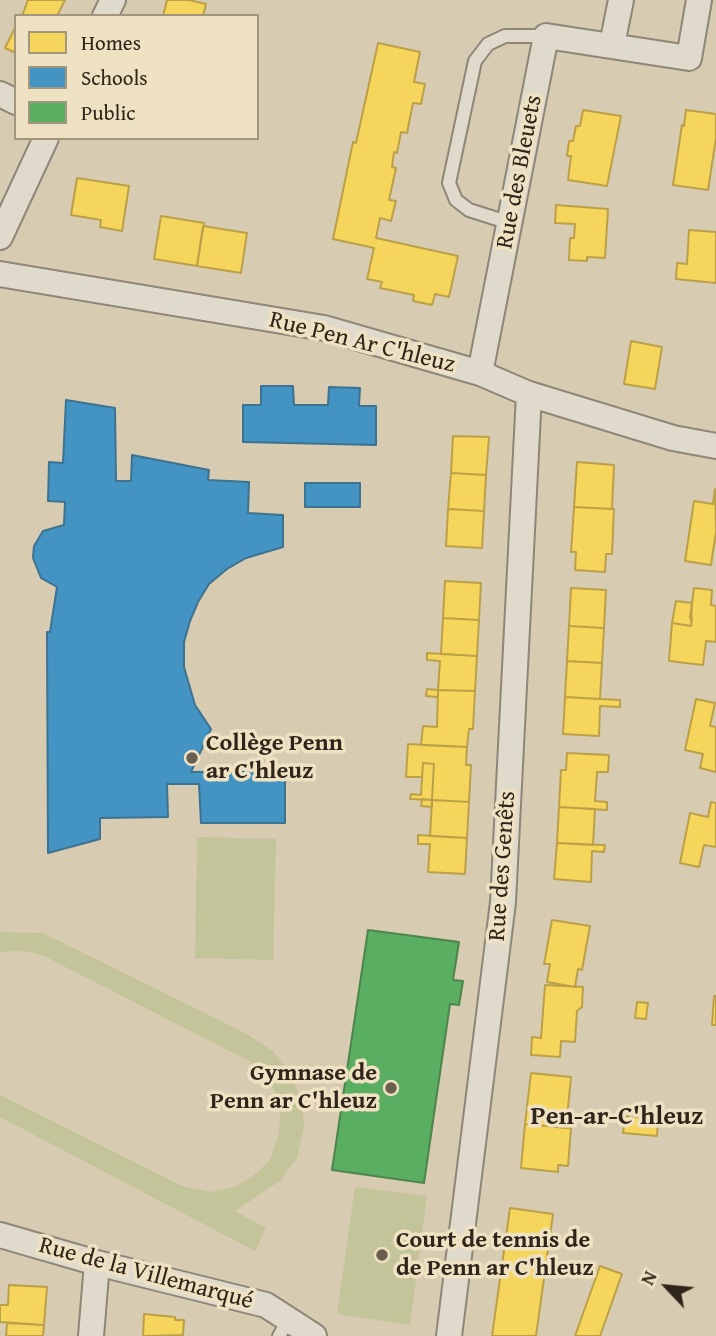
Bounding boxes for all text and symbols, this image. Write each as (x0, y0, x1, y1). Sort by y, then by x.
legend (14, 14, 259, 140)
text: Homes (81, 27, 141, 58)
text: Schools (81, 62, 148, 93)
street label: Rue des Bleuets (491, 93, 549, 251)
text: Public (81, 97, 136, 128)
street label: Rue Pen Ar C'hleuz (266, 306, 458, 380)
place label: Collège Penn ar C'hleuz (206, 730, 343, 786)
marker: Collège Penn ar C'hleuz (184, 750, 200, 766)
street label: Rue des Genêts (483, 790, 523, 942)
place label: Gymnase de Penn ar C'hleuz (210, 1060, 377, 1116)
marker: Gymnase de Penn ar C'hleuz (383, 1080, 399, 1096)
district label: Pen-ar-C'hleuz (531, 1101, 703, 1133)
place label: Court de tennis de de Penn ar C'hleuz (396, 1227, 594, 1283)
street label: Rue de la Villemarqué (36, 1232, 256, 1316)
marker: Court de tennis de de Penn ar C'hleuz (374, 1247, 390, 1263)
north arrow (632, 1252, 702, 1322)
text: N (633, 1266, 663, 1290)

